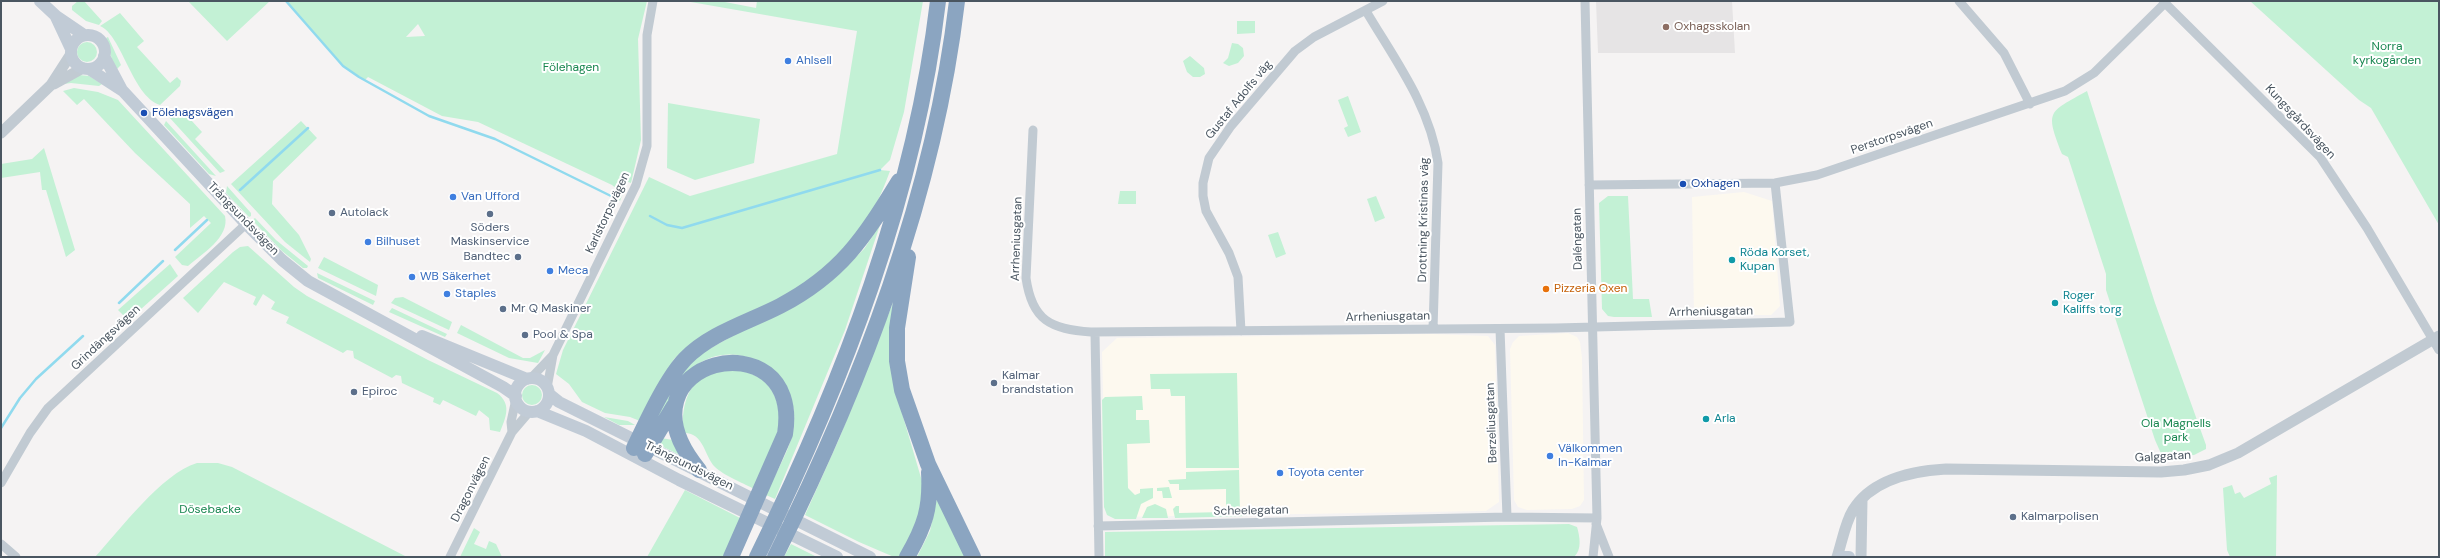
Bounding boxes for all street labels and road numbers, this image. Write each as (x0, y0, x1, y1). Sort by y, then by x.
street label: Gustaf Adolfs väg (1203, 58, 1275, 142)
street label: Kungsgårdsvägen (2262, 82, 2338, 162)
street label: Perstorpsvägen (1849, 116, 1935, 158)
street label: Drottning Kristinas väg (1416, 157, 1432, 283)
street label: Karlstorpsvägen (583, 170, 633, 256)
street label: Trångsundsvägen (204, 179, 282, 259)
street label: Arrheniusgatan (1008, 197, 1026, 281)
street label: Daléngatan (1570, 208, 1586, 270)
street label: Grindängsvägen (68, 302, 144, 374)
street label: Arrheniusgatan (1669, 304, 1753, 320)
street label: Arrheniusgatan (1346, 309, 1430, 325)
street label: Berzeliusgatan (1483, 383, 1501, 463)
street label: Trångsundsvägen (643, 438, 735, 494)
street label: Galggatan (2135, 448, 2191, 466)
street label: Dragonvägen (448, 454, 494, 524)
street label: Scheelegatan (1213, 503, 1289, 519)

